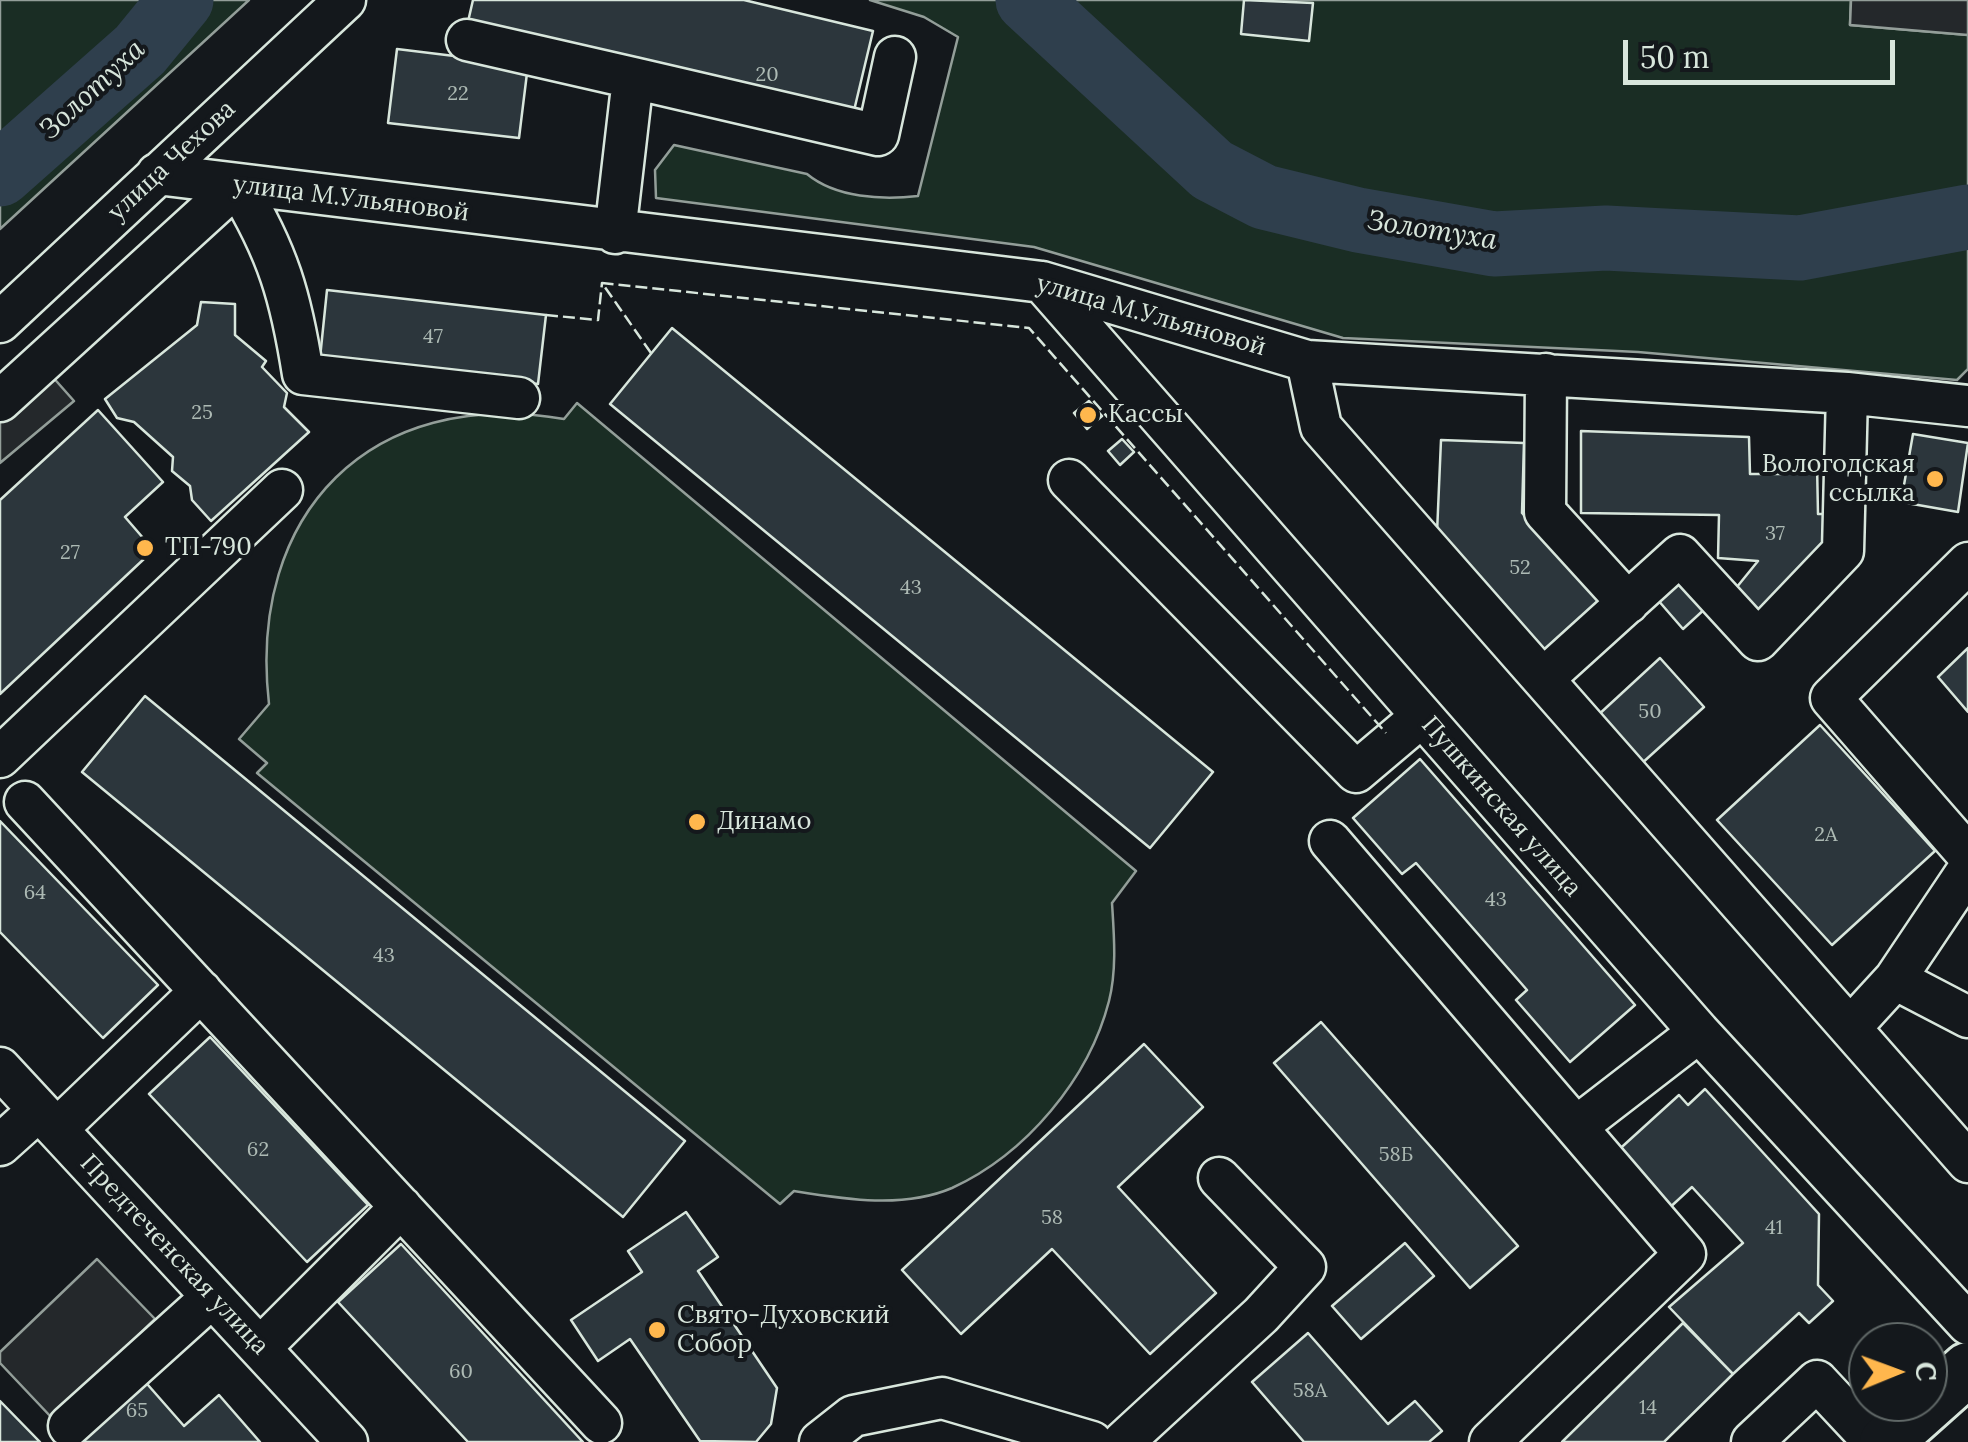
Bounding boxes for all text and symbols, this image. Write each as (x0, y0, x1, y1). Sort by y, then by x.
scale bar (1628, 20, 1900, 82)
water label: Золотуха (34, 33, 152, 147)
text: 50 m (1640, 38, 1710, 76)
house number: 20 (755, 63, 779, 87)
house number: 22 (447, 82, 469, 106)
street label: улица Чехова (102, 95, 242, 227)
street label: улица М.Ульяновой (231, 170, 471, 228)
water label: Золотуха (1365, 204, 1499, 258)
street label: улица М.Ульяновой (1033, 269, 1269, 363)
house number: 47 (423, 325, 443, 349)
place label: Кассы (1108, 400, 1183, 430)
house number: 25 (191, 401, 213, 425)
marker: Кассы (1077, 404, 1099, 426)
place label: Вологодская ссылка (1762, 450, 1915, 509)
marker: Вологодская ссылка (1924, 468, 1946, 490)
house number: 37 (1765, 522, 1785, 546)
place label: ТП-790 (165, 533, 252, 563)
marker: ТП-790 (134, 537, 156, 559)
house number: 27 (60, 541, 80, 565)
house number: 52 (1509, 556, 1531, 580)
house number: 43 (900, 576, 922, 600)
house number: 50 (1638, 700, 1662, 724)
street label: Пушкинская улица (1415, 711, 1587, 903)
place label: Динамо (717, 807, 811, 837)
marker: Динамо (686, 811, 708, 833)
house number: 2А (1814, 823, 1838, 847)
house number: 64 (24, 881, 46, 905)
house number: 43 (1485, 888, 1507, 912)
house number: 43 (373, 944, 395, 968)
house number: 62 (247, 1138, 269, 1162)
house number: 58Б (1379, 1143, 1413, 1167)
street label: Предтеченская улица (73, 1149, 275, 1361)
house number: 58 (1041, 1206, 1063, 1230)
house number: 41 (1765, 1216, 1783, 1240)
place label: Свято-Духовский Собор (677, 1301, 890, 1360)
marker: Свято-Духовский Собор (646, 1319, 668, 1341)
north arrow (1848, 1322, 1948, 1422)
house number: 60 (449, 1360, 473, 1384)
text: С (1908, 1362, 1944, 1381)
house number: 58А (1293, 1379, 1327, 1403)
house number: 14 (1639, 1396, 1657, 1420)
house number: 65 (126, 1399, 148, 1423)

